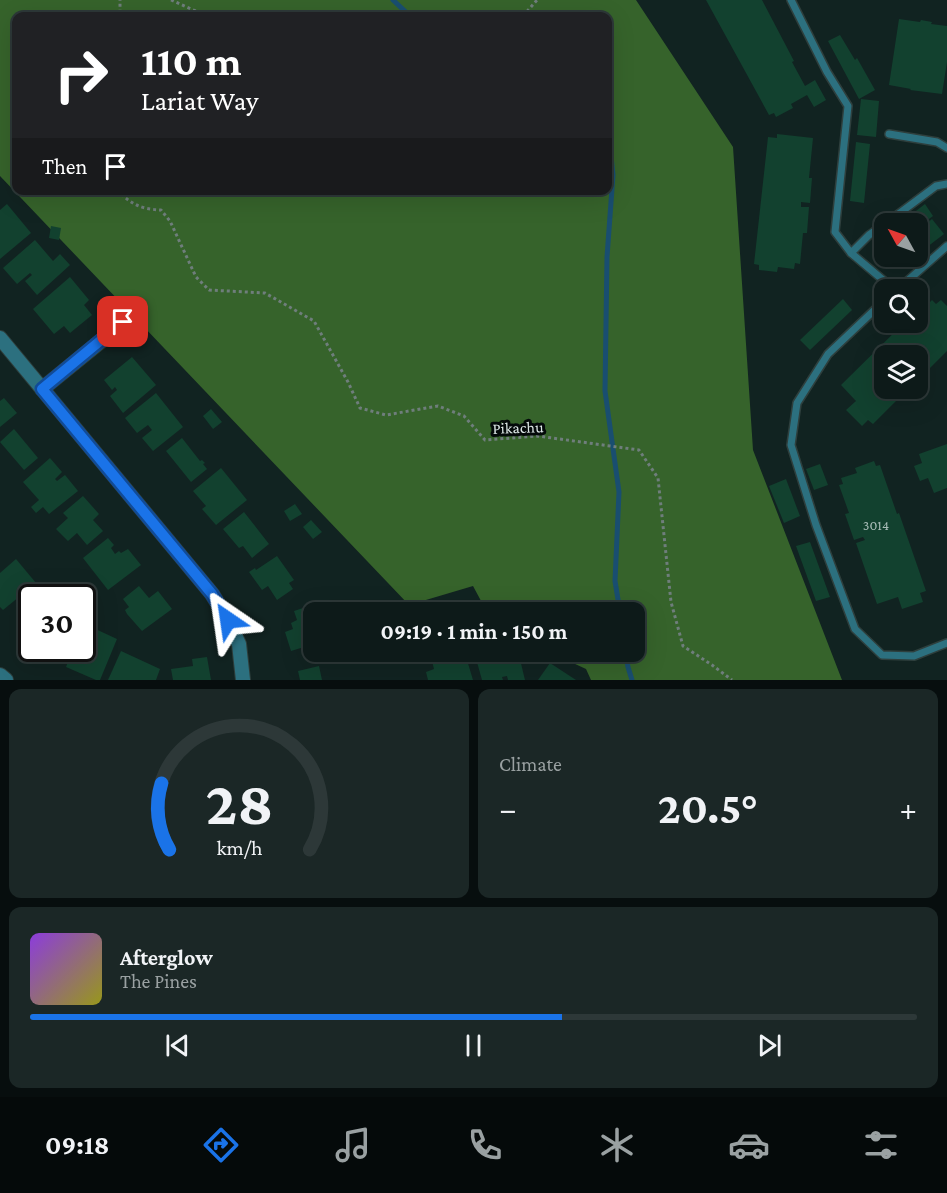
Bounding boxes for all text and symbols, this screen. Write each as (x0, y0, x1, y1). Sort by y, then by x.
icon: right (42, 36, 120, 114)
text: 110 m (141, 37, 242, 84)
text: Lariat Way (141, 86, 259, 116)
icon: arrive (99, 150, 132, 183)
text: Then (42, 154, 87, 179)
north arrow (874, 213, 928, 267)
map controls (874, 213, 928, 399)
button: search (874, 279, 928, 333)
pin (97, 296, 148, 347)
icon: arrive (106, 305, 139, 338)
button: layers (874, 345, 928, 399)
street label: Pikachu (492, 418, 544, 437)
house number: 3014 (863, 517, 889, 533)
speed limit sign: 30 (18, 584, 96, 662)
position arrow (196, 588, 260, 652)
text: 09:19 · 1 min · 150 m (381, 619, 567, 644)
text: Climate (499, 753, 562, 775)
text: 28 (205, 768, 273, 837)
text: 20.5° (658, 783, 758, 833)
text: − (499, 790, 516, 827)
text: + (900, 790, 917, 827)
text: km/h (216, 837, 263, 861)
text: Afterglow (120, 945, 213, 970)
text: The Pines (120, 970, 197, 992)
icon: previous (161, 1029, 194, 1062)
icon: pause (457, 1029, 490, 1062)
icon: next (753, 1029, 786, 1062)
icon: directions (200, 1124, 242, 1166)
icon: music (332, 1124, 374, 1166)
icon: phone (464, 1124, 506, 1166)
icon: climate (596, 1124, 638, 1166)
icon: car (728, 1124, 770, 1166)
icon: filters (860, 1124, 902, 1166)
text: 09:18 (45, 1130, 110, 1160)

